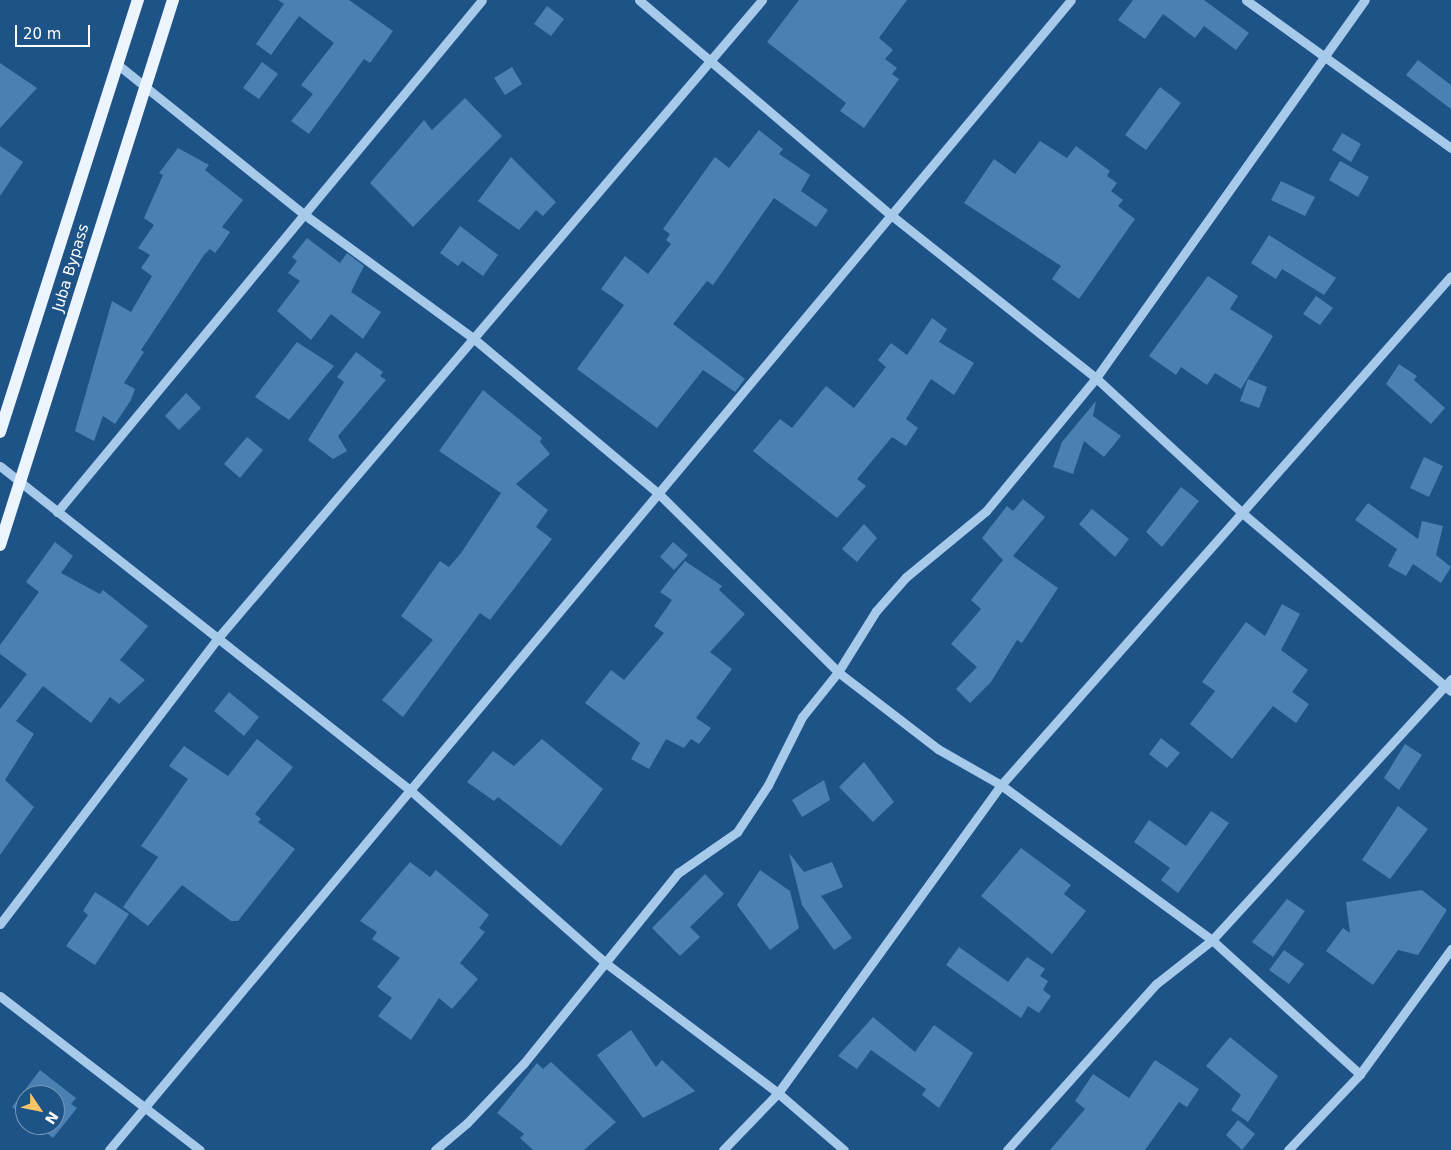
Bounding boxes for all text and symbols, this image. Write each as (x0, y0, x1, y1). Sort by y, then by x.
scale bar (18, 15, 92, 47)
text: 20 m (23, 25, 61, 43)
street label: Juba Bypass (49, 222, 93, 314)
north arrow (15, 1085, 65, 1135)
text: N (42, 1108, 62, 1127)

